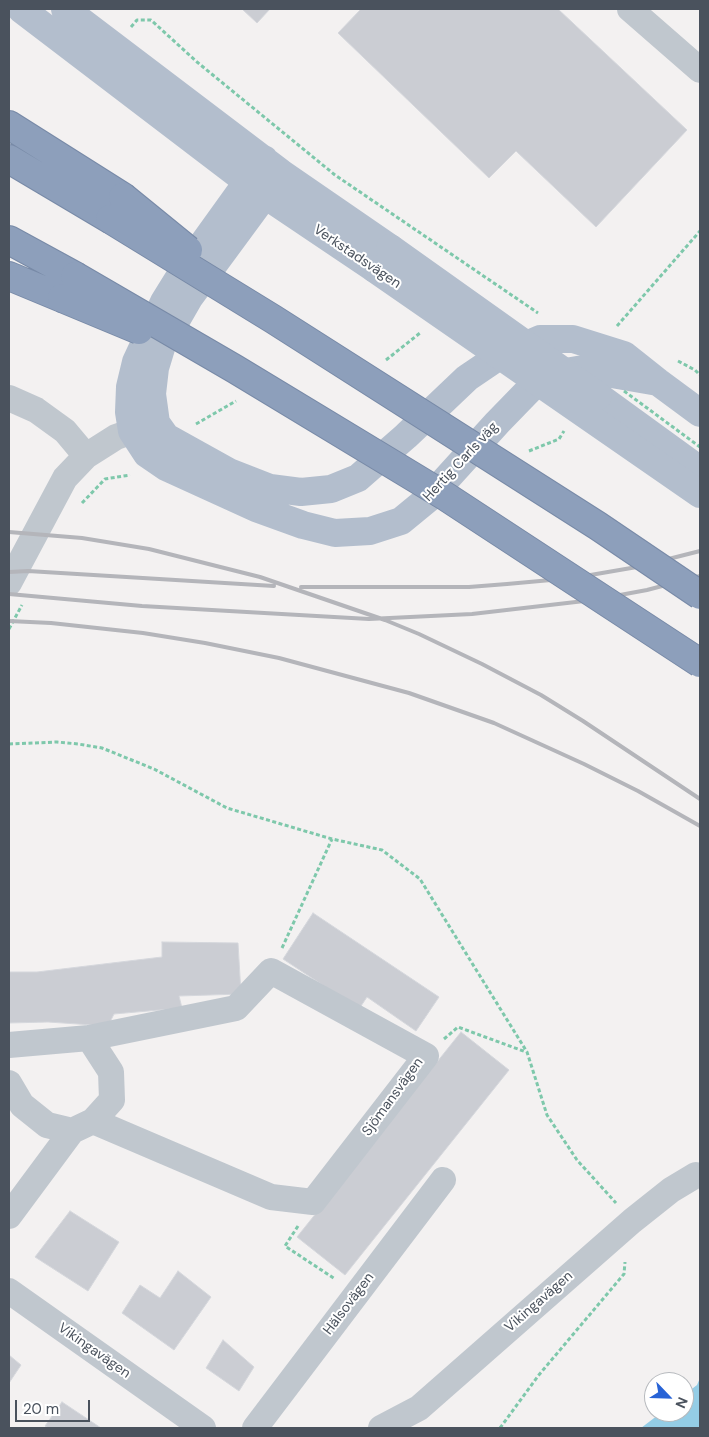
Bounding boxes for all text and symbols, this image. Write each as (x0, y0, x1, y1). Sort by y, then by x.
street label: Verkstadsvägen (310, 222, 404, 292)
street label: Hertig Carls väg (420, 419, 502, 505)
street label: Sjömansvägen (359, 1055, 427, 1139)
street label: Vikingavägen (502, 1268, 576, 1336)
street label: Hälsovägen (320, 1270, 378, 1338)
street label: Vikingavägen (55, 1320, 133, 1382)
north arrow (644, 1372, 694, 1422)
scale bar (18, 1390, 92, 1422)
text: N (671, 1394, 692, 1411)
text: 20 m (23, 1399, 59, 1419)

